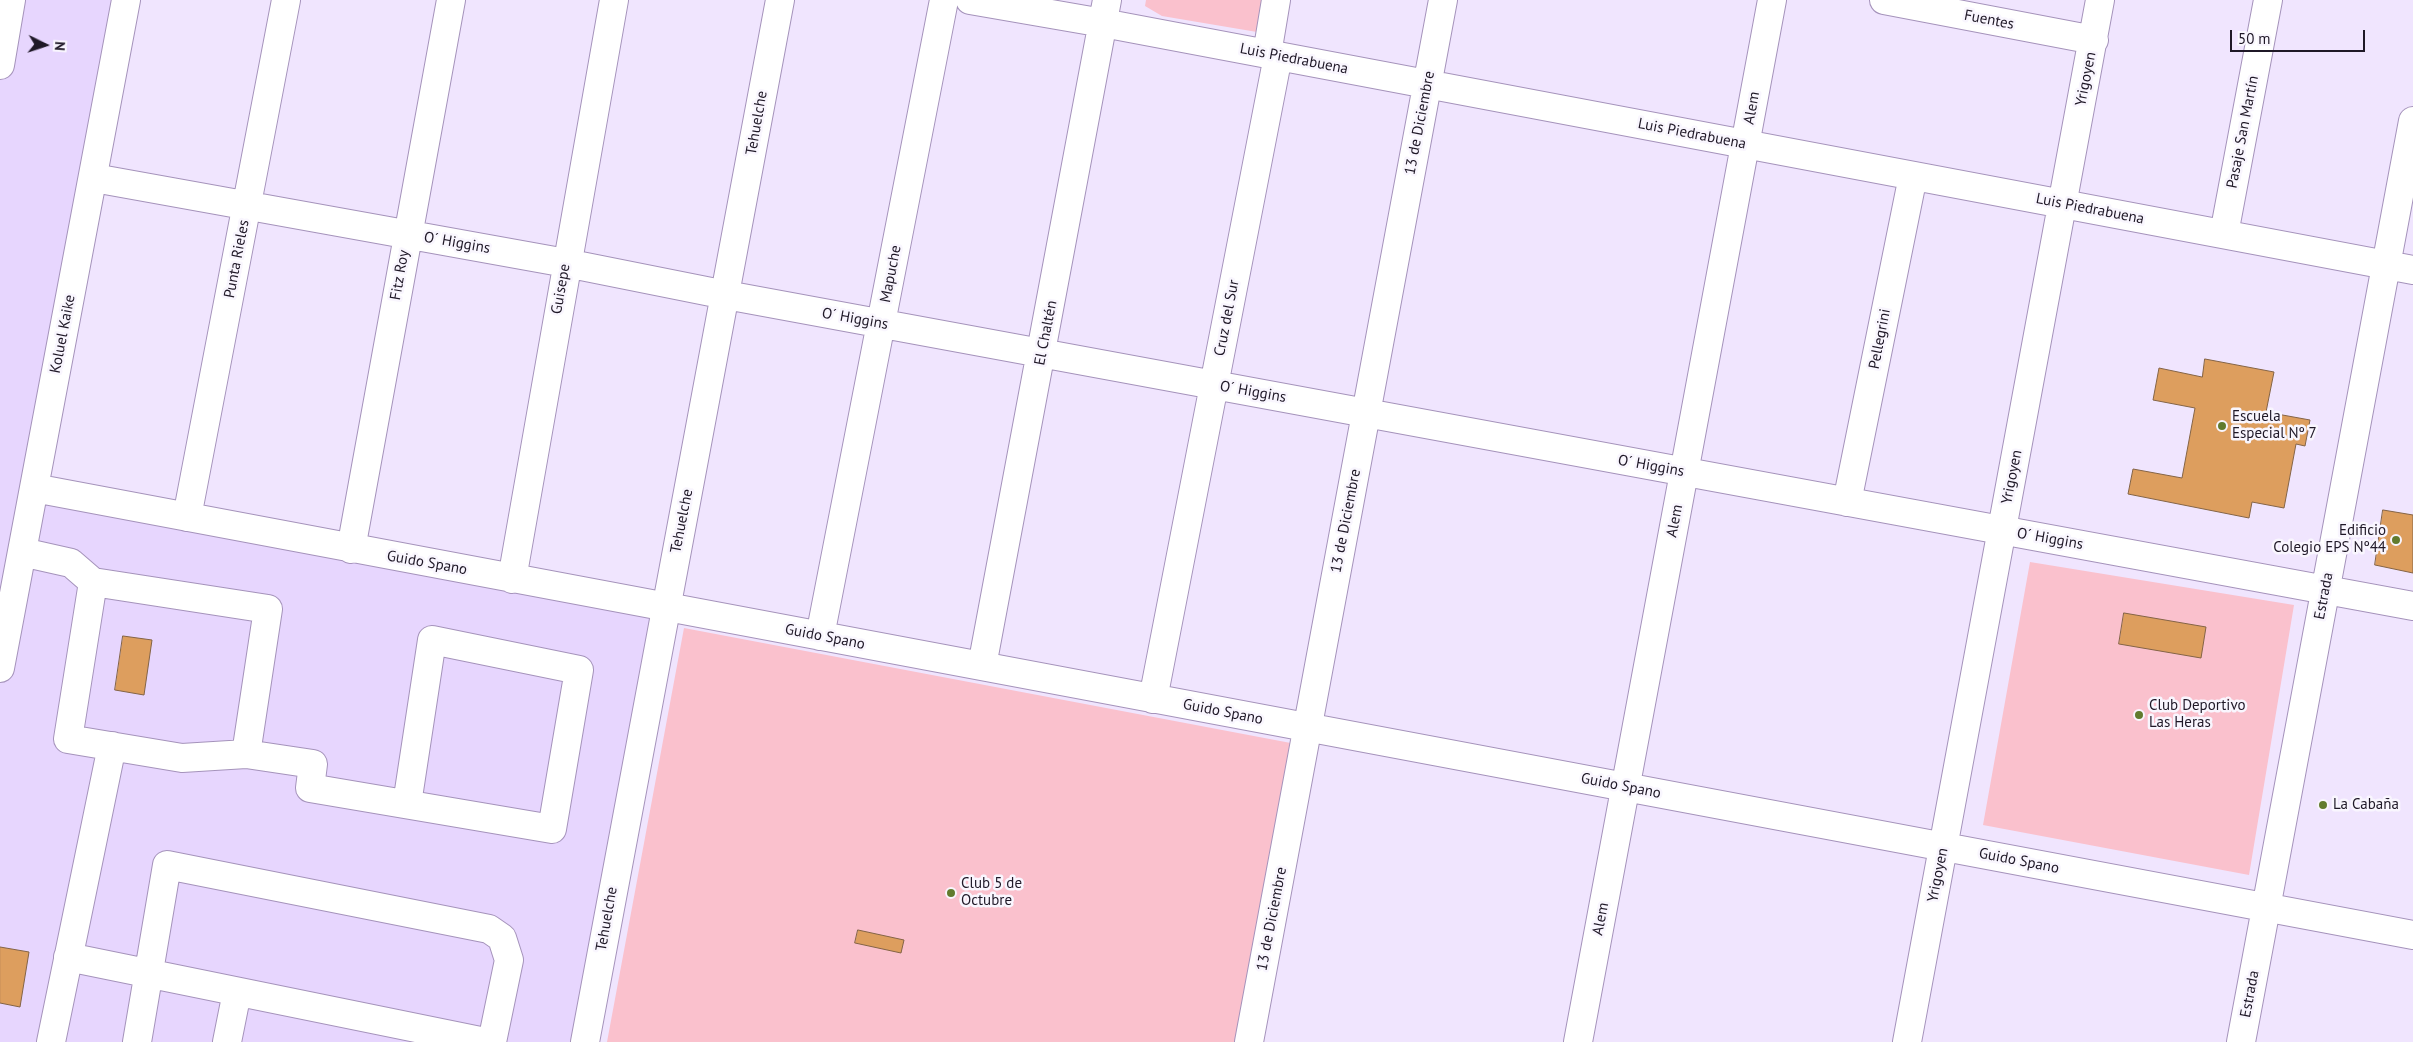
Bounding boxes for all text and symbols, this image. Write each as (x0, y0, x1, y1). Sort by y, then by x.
street label: Fuentes (1962, 6, 2016, 34)
north arrow (20, 20, 70, 70)
scale bar (2233, 20, 2368, 52)
text: 50 m (2238, 29, 2271, 48)
street label: Luis Piedrabuena (1238, 40, 1350, 78)
text: N (51, 41, 69, 51)
street label: Yrigoyen (2072, 50, 2100, 108)
street label: 13 de Diciembre (1401, 70, 1439, 176)
street label: Pasaje San Martín (2223, 74, 2263, 190)
street label: Tehuelche (743, 89, 771, 157)
street label: Alem (1740, 90, 1764, 126)
street label: Luis Piedrabuena (1636, 115, 1748, 153)
street label: Luis Piedrabuena (2034, 190, 2146, 228)
street label: Punta Rieles (221, 218, 253, 300)
street label: O´ Higgins (422, 228, 492, 258)
street label: Mapuche (877, 244, 905, 304)
street label: Fitz Roy (387, 249, 413, 301)
street label: Guisepe (548, 262, 574, 316)
street label: Cruz del Sur (1211, 278, 1243, 358)
street label: Koluel Kaike (47, 293, 79, 375)
street label: El Chaltén (1031, 299, 1061, 367)
street label: O´ Higgins (820, 304, 890, 334)
street label: Pellegrini (1865, 307, 1895, 371)
street label: O´ Higgins (1218, 377, 1288, 407)
place label: Escuela Especial Nº 7 (2232, 408, 2317, 443)
marker: Escuela Especial Nº 7 (2216, 420, 2228, 432)
street label: Yrigoyen (1998, 448, 2026, 506)
street label: O´ Higgins (1616, 451, 1686, 481)
street label: 13 de Diciembre (1327, 468, 1365, 574)
street label: Tehuelche (667, 487, 697, 555)
street label: Alem (1663, 503, 1687, 539)
place label: Edificio Colegio EPS Nº44 (2273, 522, 2386, 557)
street label: O´ Higgins (2015, 524, 2085, 554)
marker: Edificio Colegio EPS Nº44 (2390, 534, 2402, 546)
street label: Guido Spano (385, 547, 469, 579)
street label: Estrada (2311, 571, 2337, 621)
street label: Guido Spano (783, 620, 867, 654)
street label: Guido Spano (1181, 695, 1265, 729)
place label: Club Deportivo Las Heras (2149, 697, 2245, 732)
marker: Club Deportivo Las Heras (2133, 709, 2145, 721)
street label: Guido Spano (1579, 769, 1663, 803)
place label: La Cabaña (2333, 796, 2399, 814)
marker: La Cabaña (2317, 799, 2329, 811)
street label: Guido Spano (1977, 844, 2061, 878)
street label: Yrigoyen (1924, 846, 1952, 904)
street label: 13 de Diciembre (1253, 866, 1291, 972)
place label: Club 5 de Octubre (961, 875, 1022, 910)
street label: Tehuelche (593, 885, 621, 953)
marker: Club 5 de Octubre (945, 887, 957, 899)
street label: Alem (1589, 901, 1613, 937)
street label: Estrada (2237, 969, 2263, 1019)

